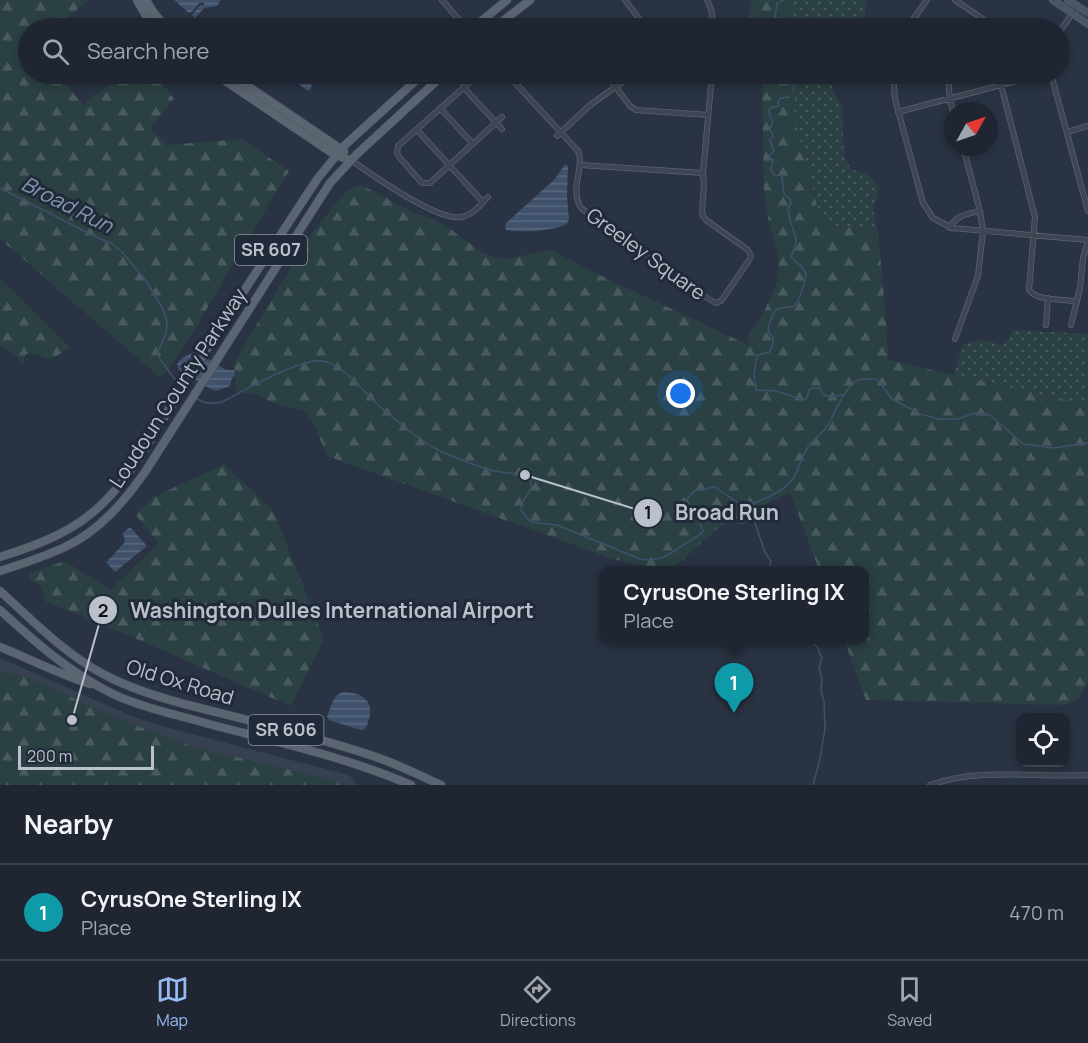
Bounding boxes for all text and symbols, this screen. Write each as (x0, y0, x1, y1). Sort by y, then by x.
search box (18, 18, 1070, 84)
icon: search (39, 35, 72, 68)
text: Search here (87, 36, 209, 66)
north arrow (944, 102, 998, 156)
water label: Broad Run (17, 169, 119, 240)
street label: Greeley Square (581, 201, 711, 306)
road number: SR 607 (235, 235, 307, 265)
street label: Loudoun County Parkway (103, 282, 253, 493)
your location (666, 379, 695, 408)
callout: Broad Run (633, 493, 791, 532)
text: Broad Run (675, 498, 779, 526)
text: 1 (644, 500, 652, 524)
popup (599, 566, 869, 644)
text: CyrusOne Sterling IX (624, 577, 844, 607)
callout: Washington Dulles International Airport (88, 591, 546, 630)
text: Washington Dulles International Airport (130, 596, 534, 624)
text: 2 (98, 598, 108, 622)
text: Place (624, 607, 674, 634)
street label: Old Ox Road (123, 652, 237, 711)
pin: 1 (714, 664, 754, 713)
map controls (1016, 713, 1070, 767)
button: locate (1016, 713, 1070, 767)
road number: SR 606 (248, 715, 324, 745)
scale bar (18, 743, 154, 770)
text: 200 m (27, 745, 72, 767)
text: Nearby (24, 806, 113, 842)
text: CyrusOne Sterling IX (81, 884, 302, 914)
text: 1 (39, 899, 48, 926)
text: 470 m (1009, 899, 1064, 926)
text: Place (81, 914, 131, 941)
tab: Map (156, 973, 189, 1031)
tab: Directions (500, 973, 576, 1031)
tab: Saved (887, 973, 932, 1031)

